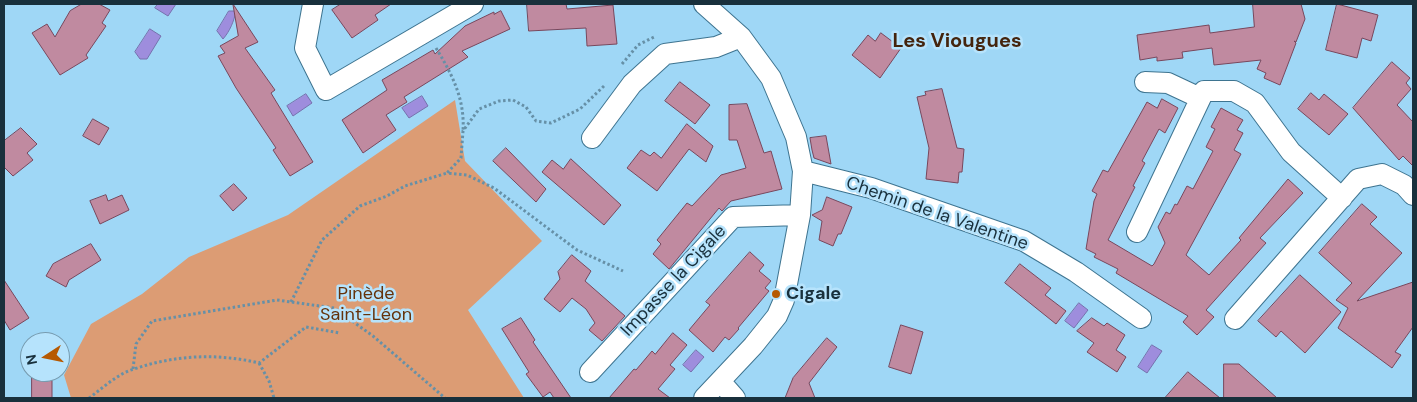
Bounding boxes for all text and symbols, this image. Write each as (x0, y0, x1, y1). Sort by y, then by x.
district label: Les Viougues (892, 30, 1022, 54)
street label: Chemin de la Valentine (843, 173, 1031, 255)
street label: Impasse la Cigale (617, 221, 731, 341)
park label: Pinède Saint-Léon (320, 283, 412, 326)
place label: Cigale (786, 283, 841, 305)
marker: Cigale (770, 288, 782, 300)
north arrow (20, 332, 70, 382)
text: N (21, 353, 41, 366)

